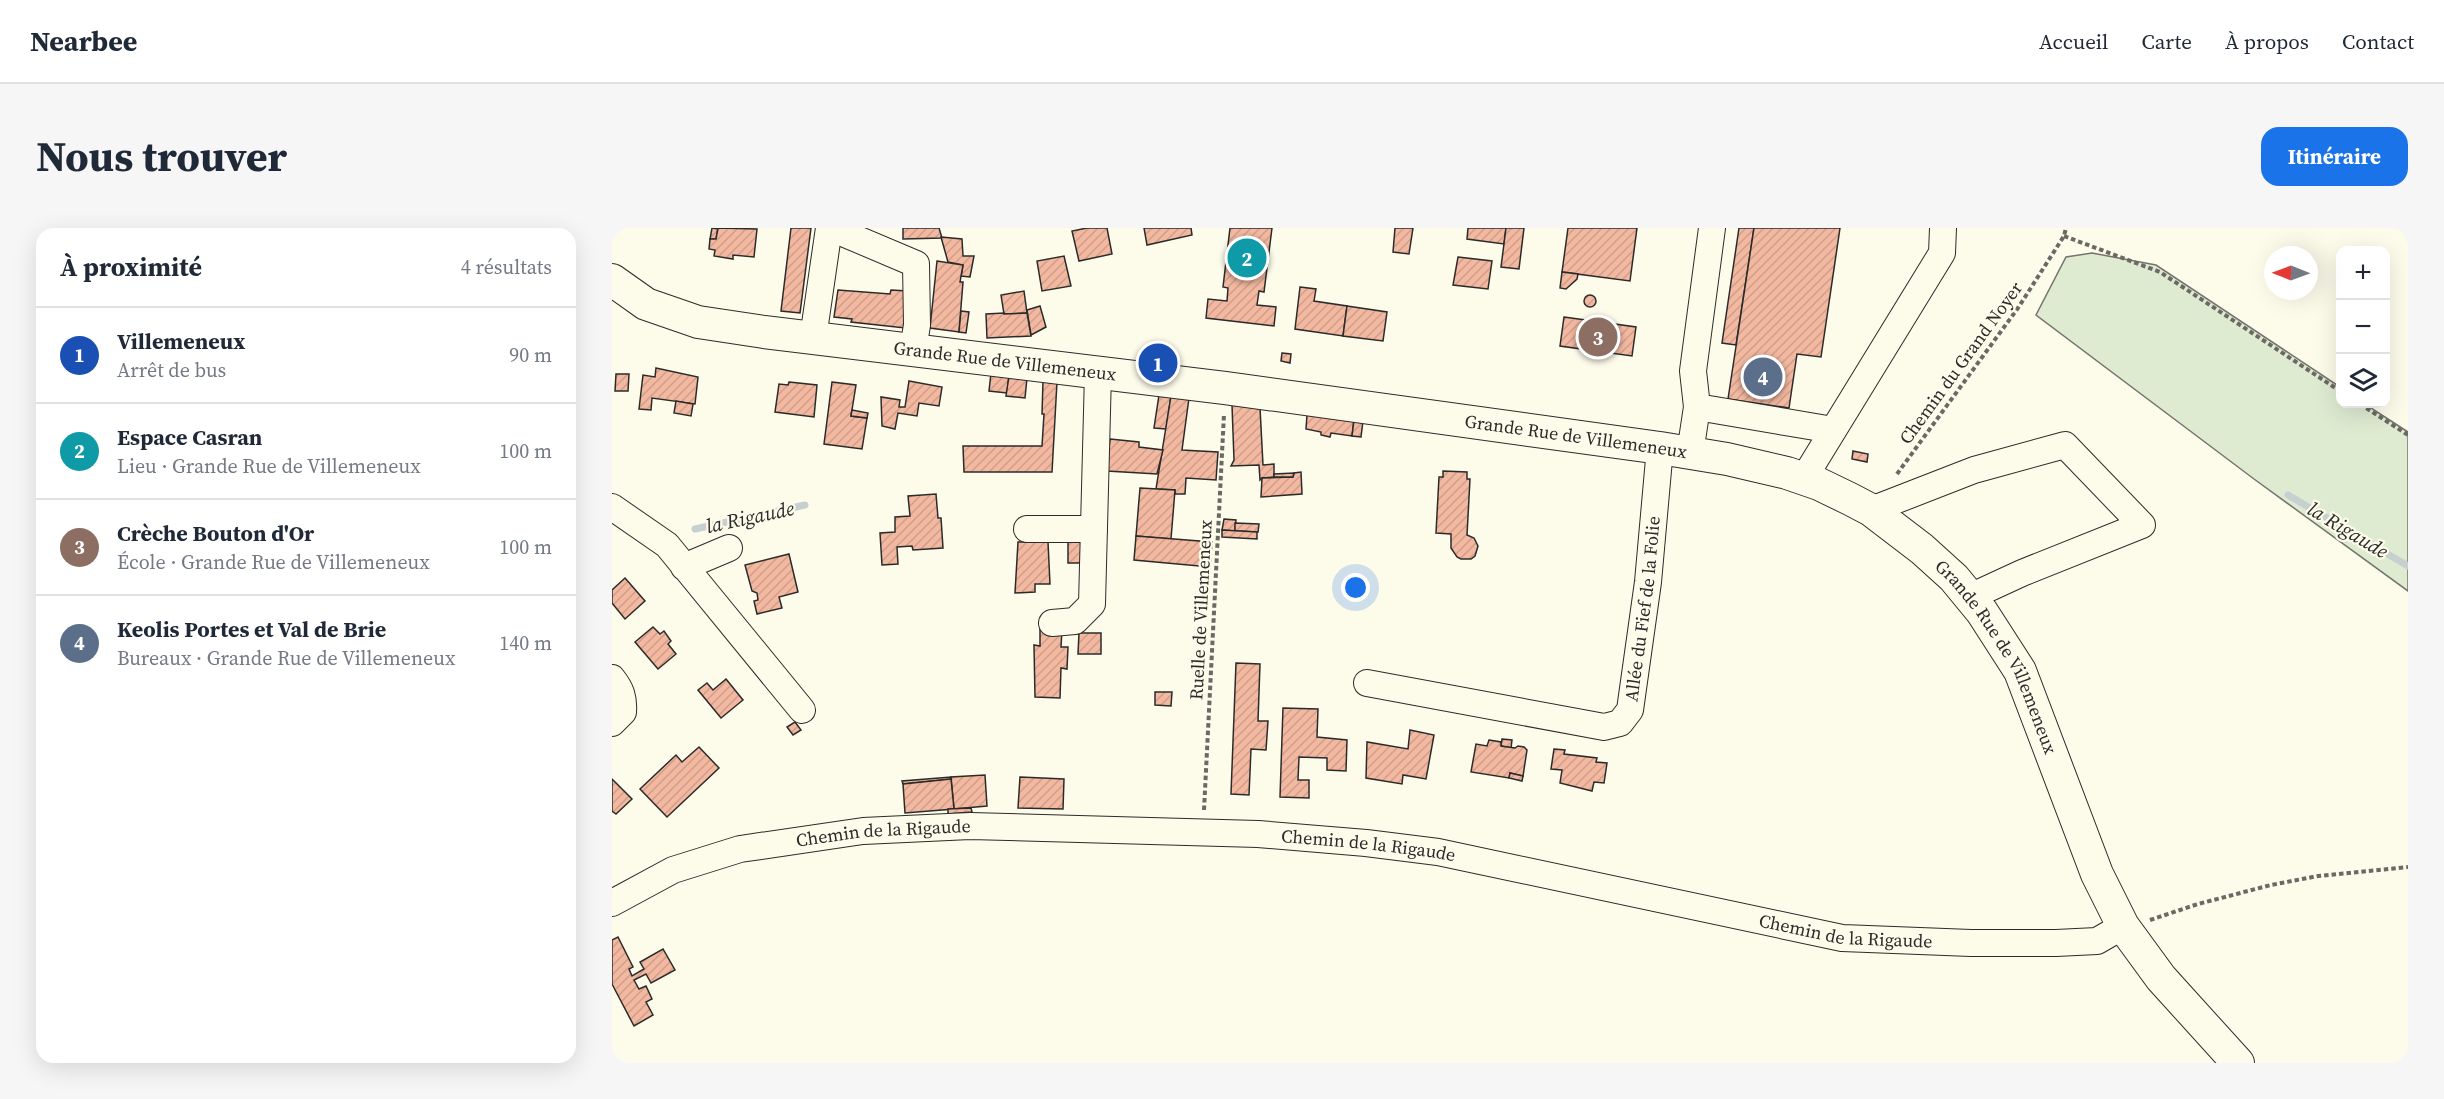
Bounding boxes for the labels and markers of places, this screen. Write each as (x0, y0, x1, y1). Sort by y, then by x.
pin: 2 (1228, 236, 1266, 280)
pin: 3 (1578, 314, 1618, 360)
pin: 1 (1138, 340, 1178, 386)
pin: 4 (1744, 354, 1782, 400)

